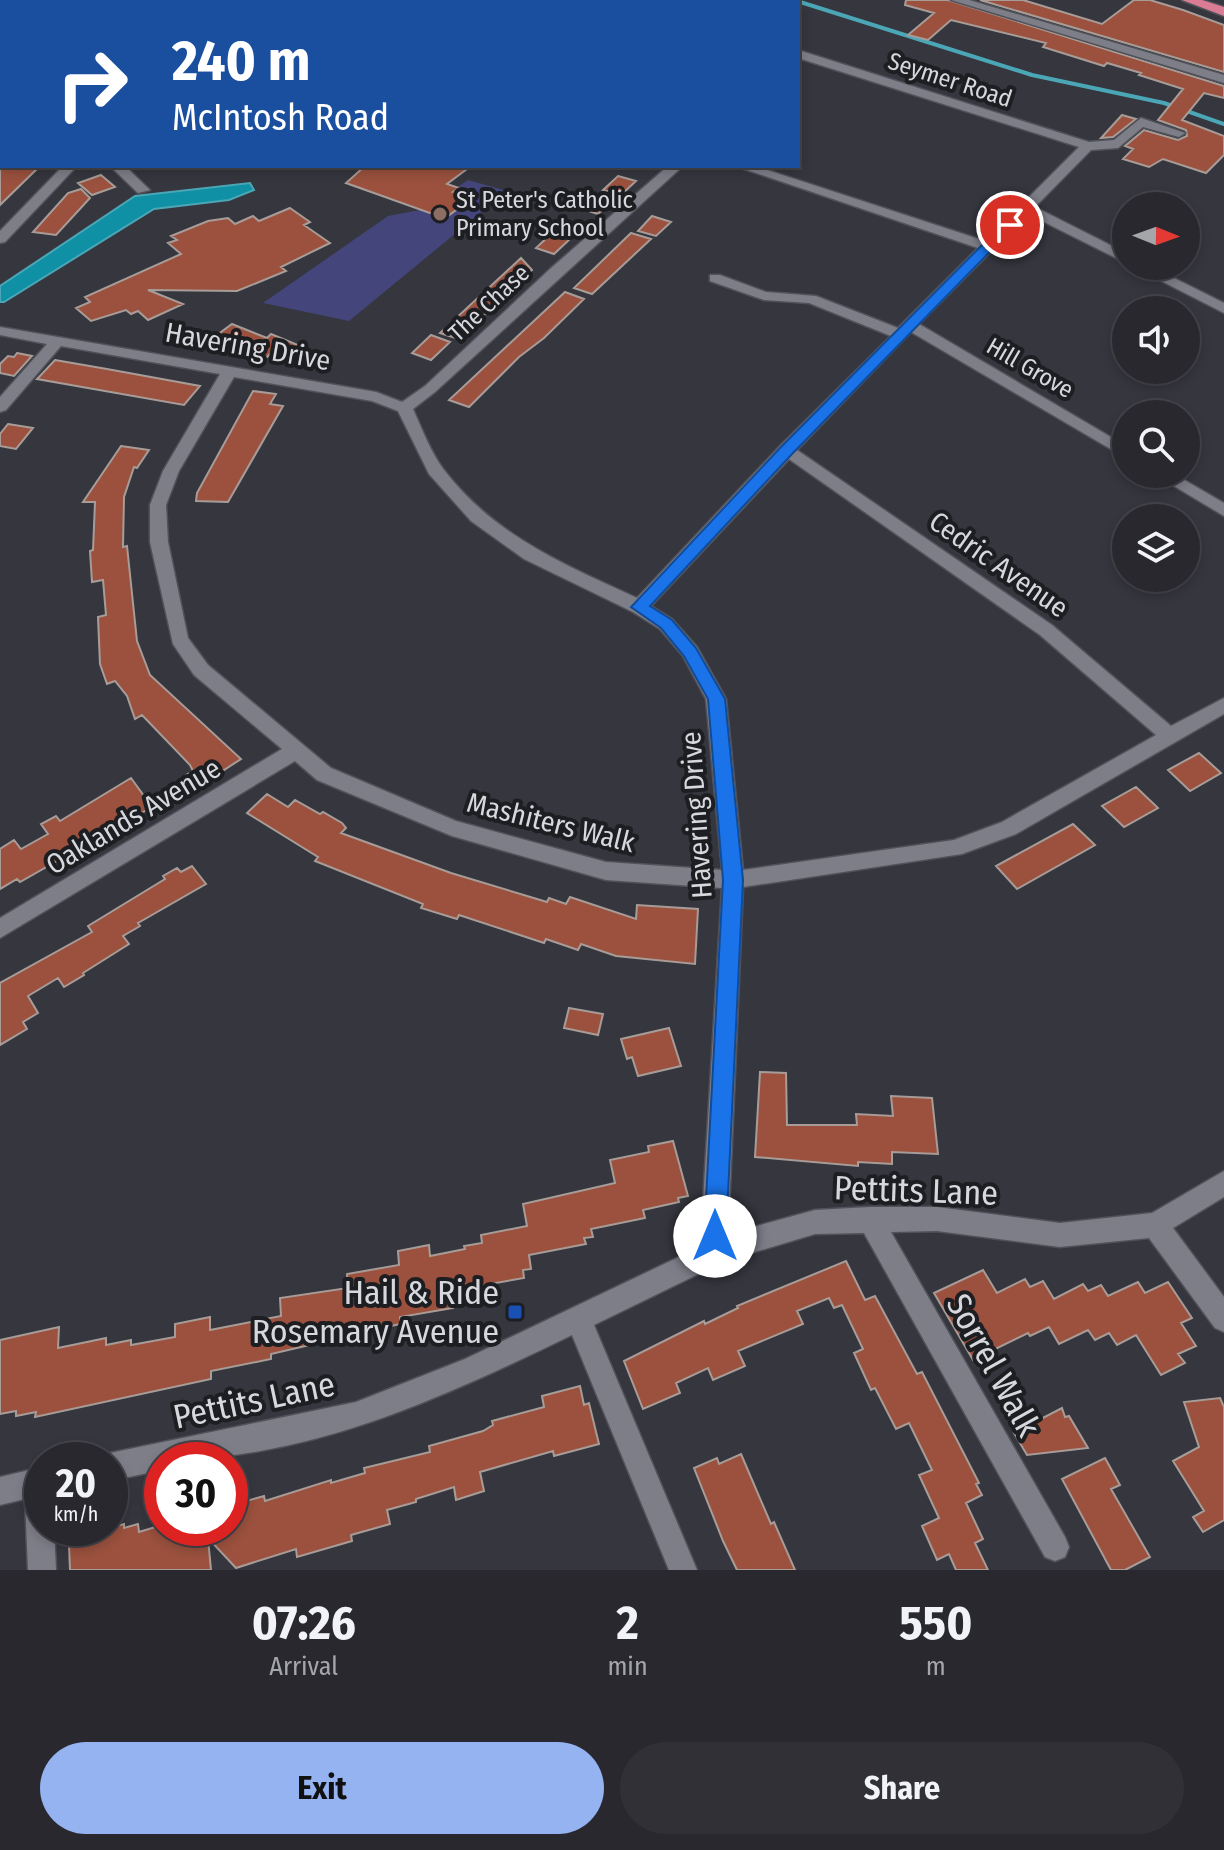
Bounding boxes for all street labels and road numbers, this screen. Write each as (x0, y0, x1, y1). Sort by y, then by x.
street label: Seymer Road (885, 47, 1015, 113)
street label: The Chase (443, 259, 535, 347)
street label: Havering Drive (163, 316, 333, 377)
street label: Hill Grove (982, 332, 1078, 404)
street label: Cedric Avenue (923, 504, 1075, 624)
street label: Havering Drive (674, 730, 719, 899)
street label: Oaklands Avenue (40, 751, 226, 881)
street label: Mashiters Walk (464, 786, 639, 859)
street label: Pettits Lane (833, 1167, 999, 1214)
street label: Sorrel Walk (938, 1287, 1050, 1444)
street label: Pettits Lane (170, 1363, 339, 1438)

